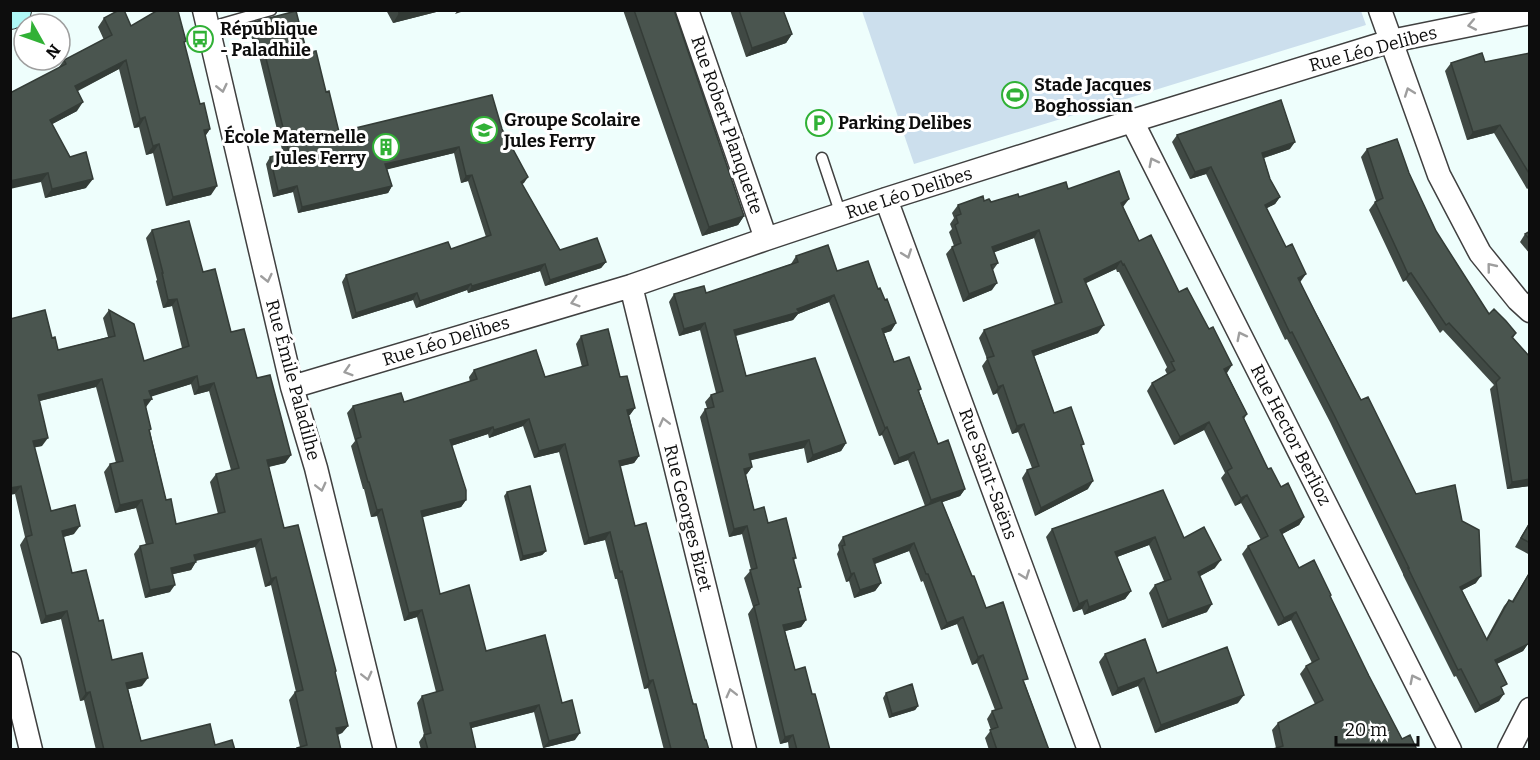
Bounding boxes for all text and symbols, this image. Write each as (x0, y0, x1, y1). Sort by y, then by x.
north arrow (12, 12, 72, 72)
place label: République - Paladhile (220, 18, 318, 61)
one-way arrow (1467, 18, 1477, 31)
street label: Rue Léo Delibes (1307, 21, 1439, 77)
bus stop icon: République - Paladhile (185, 24, 215, 54)
street label: Rue Robert Planquette (686, 33, 768, 217)
text: N (42, 40, 64, 62)
place label: Stade Jacques Boghossian (1034, 74, 1152, 117)
sports icon: Stade Jacques Boghossian (1000, 80, 1030, 110)
one-way arrow (215, 83, 228, 93)
one-way arrow (1403, 87, 1416, 97)
parking icon: Parking Delibes (804, 108, 834, 138)
place label: Groupe Scolaire Jules Ferry (503, 109, 640, 152)
place label: Parking Delibes (838, 112, 972, 134)
school or university icon: Groupe Scolaire Jules Ferry (469, 115, 499, 145)
place label: École Maternelle Jules Ferry (224, 125, 367, 169)
building icon: École Maternelle Jules Ferry (371, 132, 401, 162)
one-way arrow (1149, 157, 1160, 168)
street label: Rue Léo Delibes (843, 162, 975, 224)
one-way arrow (899, 248, 912, 259)
one-way arrow (1488, 263, 1499, 274)
one-way arrow (259, 273, 272, 283)
one-way arrow (570, 295, 581, 307)
street label: Rue Émile Paladilhe (261, 297, 326, 463)
street label: Rue Léo Delibes (380, 311, 512, 371)
one-way arrow (1237, 331, 1248, 342)
street label: Rue Hector Berlioz (1246, 361, 1336, 509)
one-way arrow (343, 364, 354, 376)
street label: Rue Saint-Saëns (954, 405, 1022, 543)
one-way arrow (659, 417, 672, 427)
street label: Rue Georges Bizet (659, 442, 717, 594)
one-way arrow (313, 482, 326, 492)
one-way arrow (1018, 569, 1030, 580)
one-way arrow (360, 671, 373, 681)
one-way arrow (1410, 674, 1421, 685)
one-way arrow (726, 688, 739, 698)
scale bar (1336, 709, 1418, 747)
text: 20 m (1345, 719, 1387, 741)

